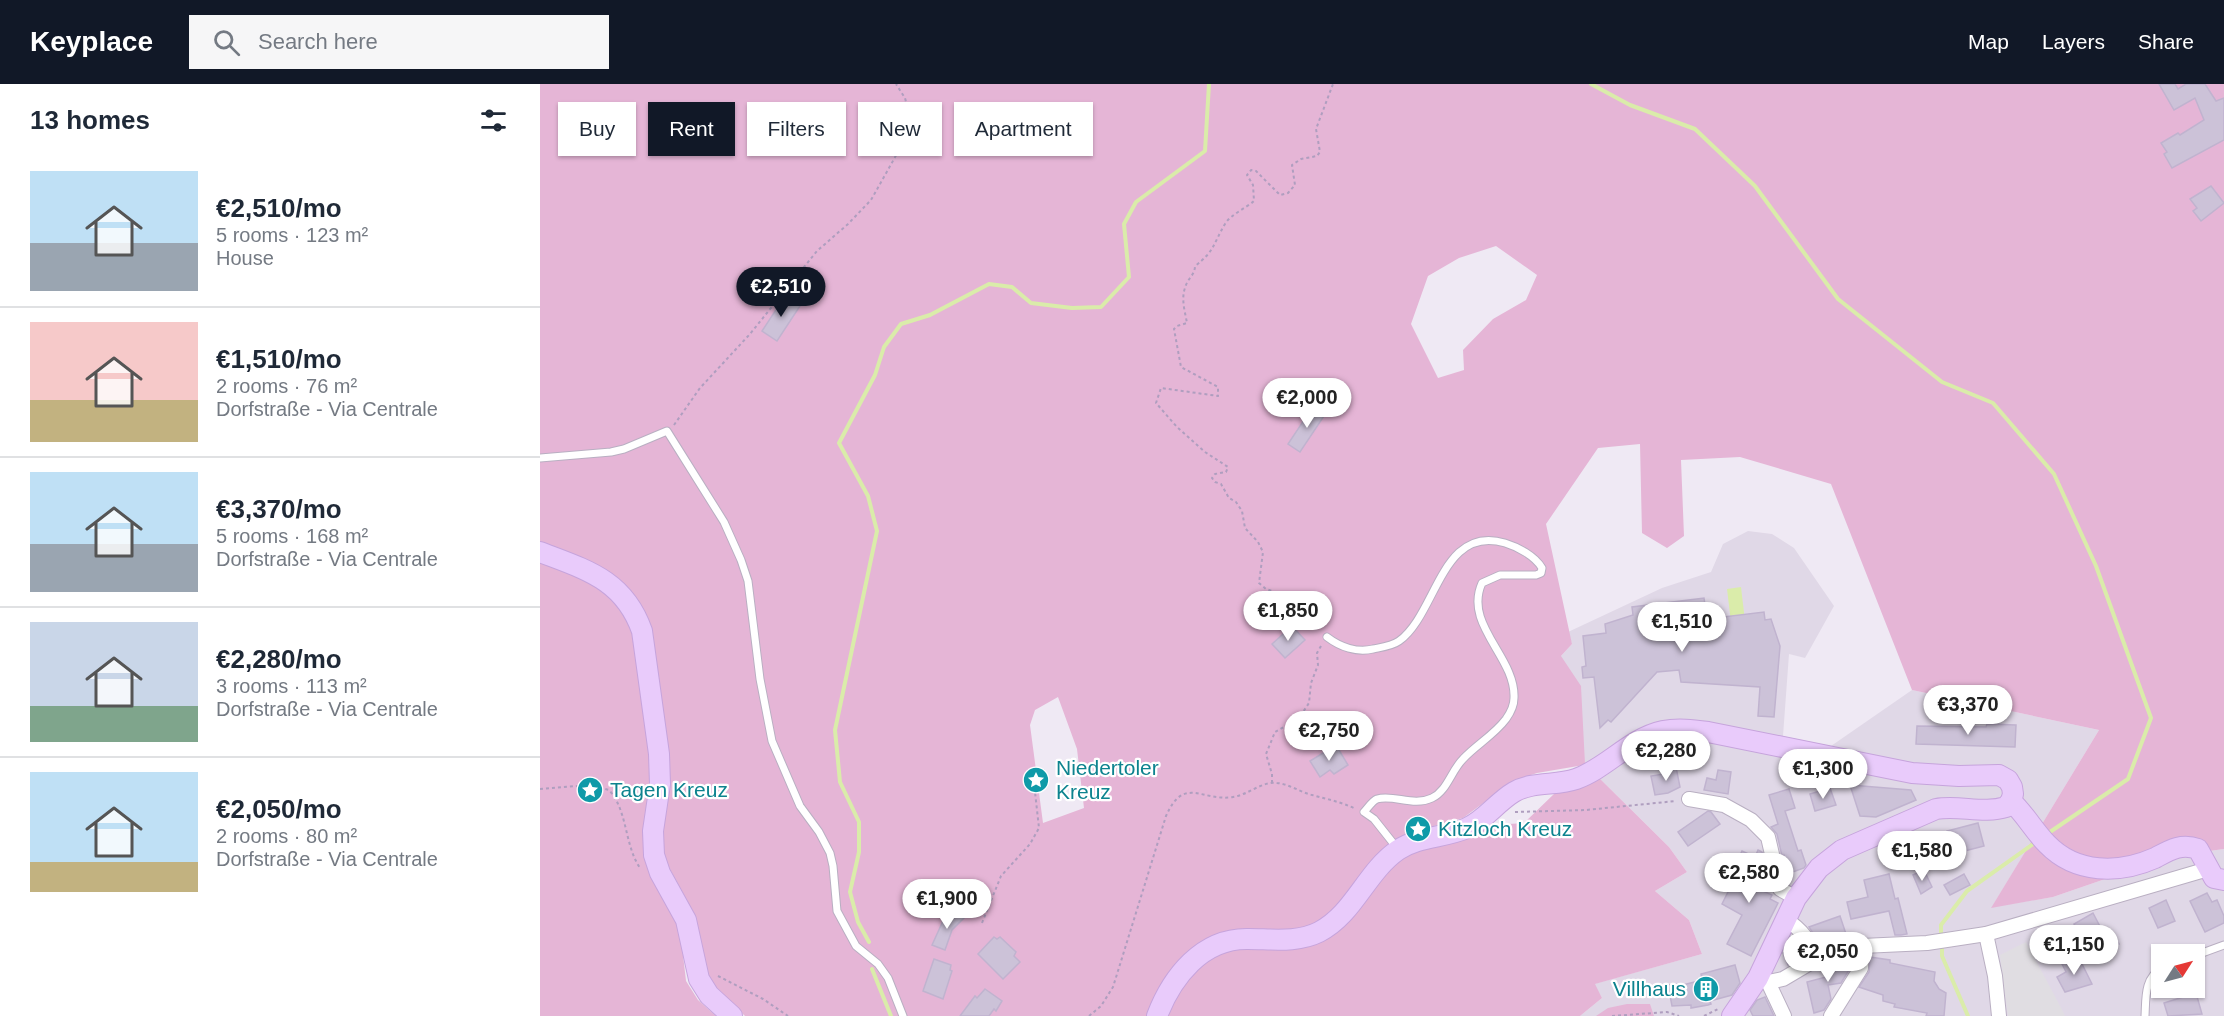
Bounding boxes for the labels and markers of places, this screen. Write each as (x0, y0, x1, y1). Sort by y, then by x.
pin: €2,510 (732, 267, 830, 318)
pin: €2,000 (1258, 378, 1356, 429)
pin: €1,850 (1239, 591, 1337, 642)
pin: €1,510 (1633, 602, 1731, 653)
pin: €3,370 (1919, 685, 2017, 736)
pin: €2,750 (1280, 711, 1378, 762)
pin: €2,280 (1617, 731, 1715, 782)
pin: €1,300 (1774, 749, 1872, 800)
place label: Niedertoler Kreuz (1056, 756, 1159, 803)
place icon: Niedertoler Kreuz (1021, 765, 1051, 795)
place icon: Tagen Kreuz (575, 775, 605, 805)
place label: Tagen Kreuz (610, 778, 728, 801)
place icon: Kitzloch Kreuz (1403, 814, 1433, 844)
place label: Kitzloch Kreuz (1438, 817, 1572, 840)
pin: €1,580 (1873, 831, 1971, 882)
pin: €2,580 (1700, 853, 1798, 904)
pin: €1,900 (898, 879, 996, 930)
pin: €1,150 (2025, 925, 2123, 976)
pin: €2,050 (1779, 932, 1877, 983)
building icon: Villhaus (1691, 974, 1721, 1004)
place label: Villhaus (1613, 977, 1686, 1000)

